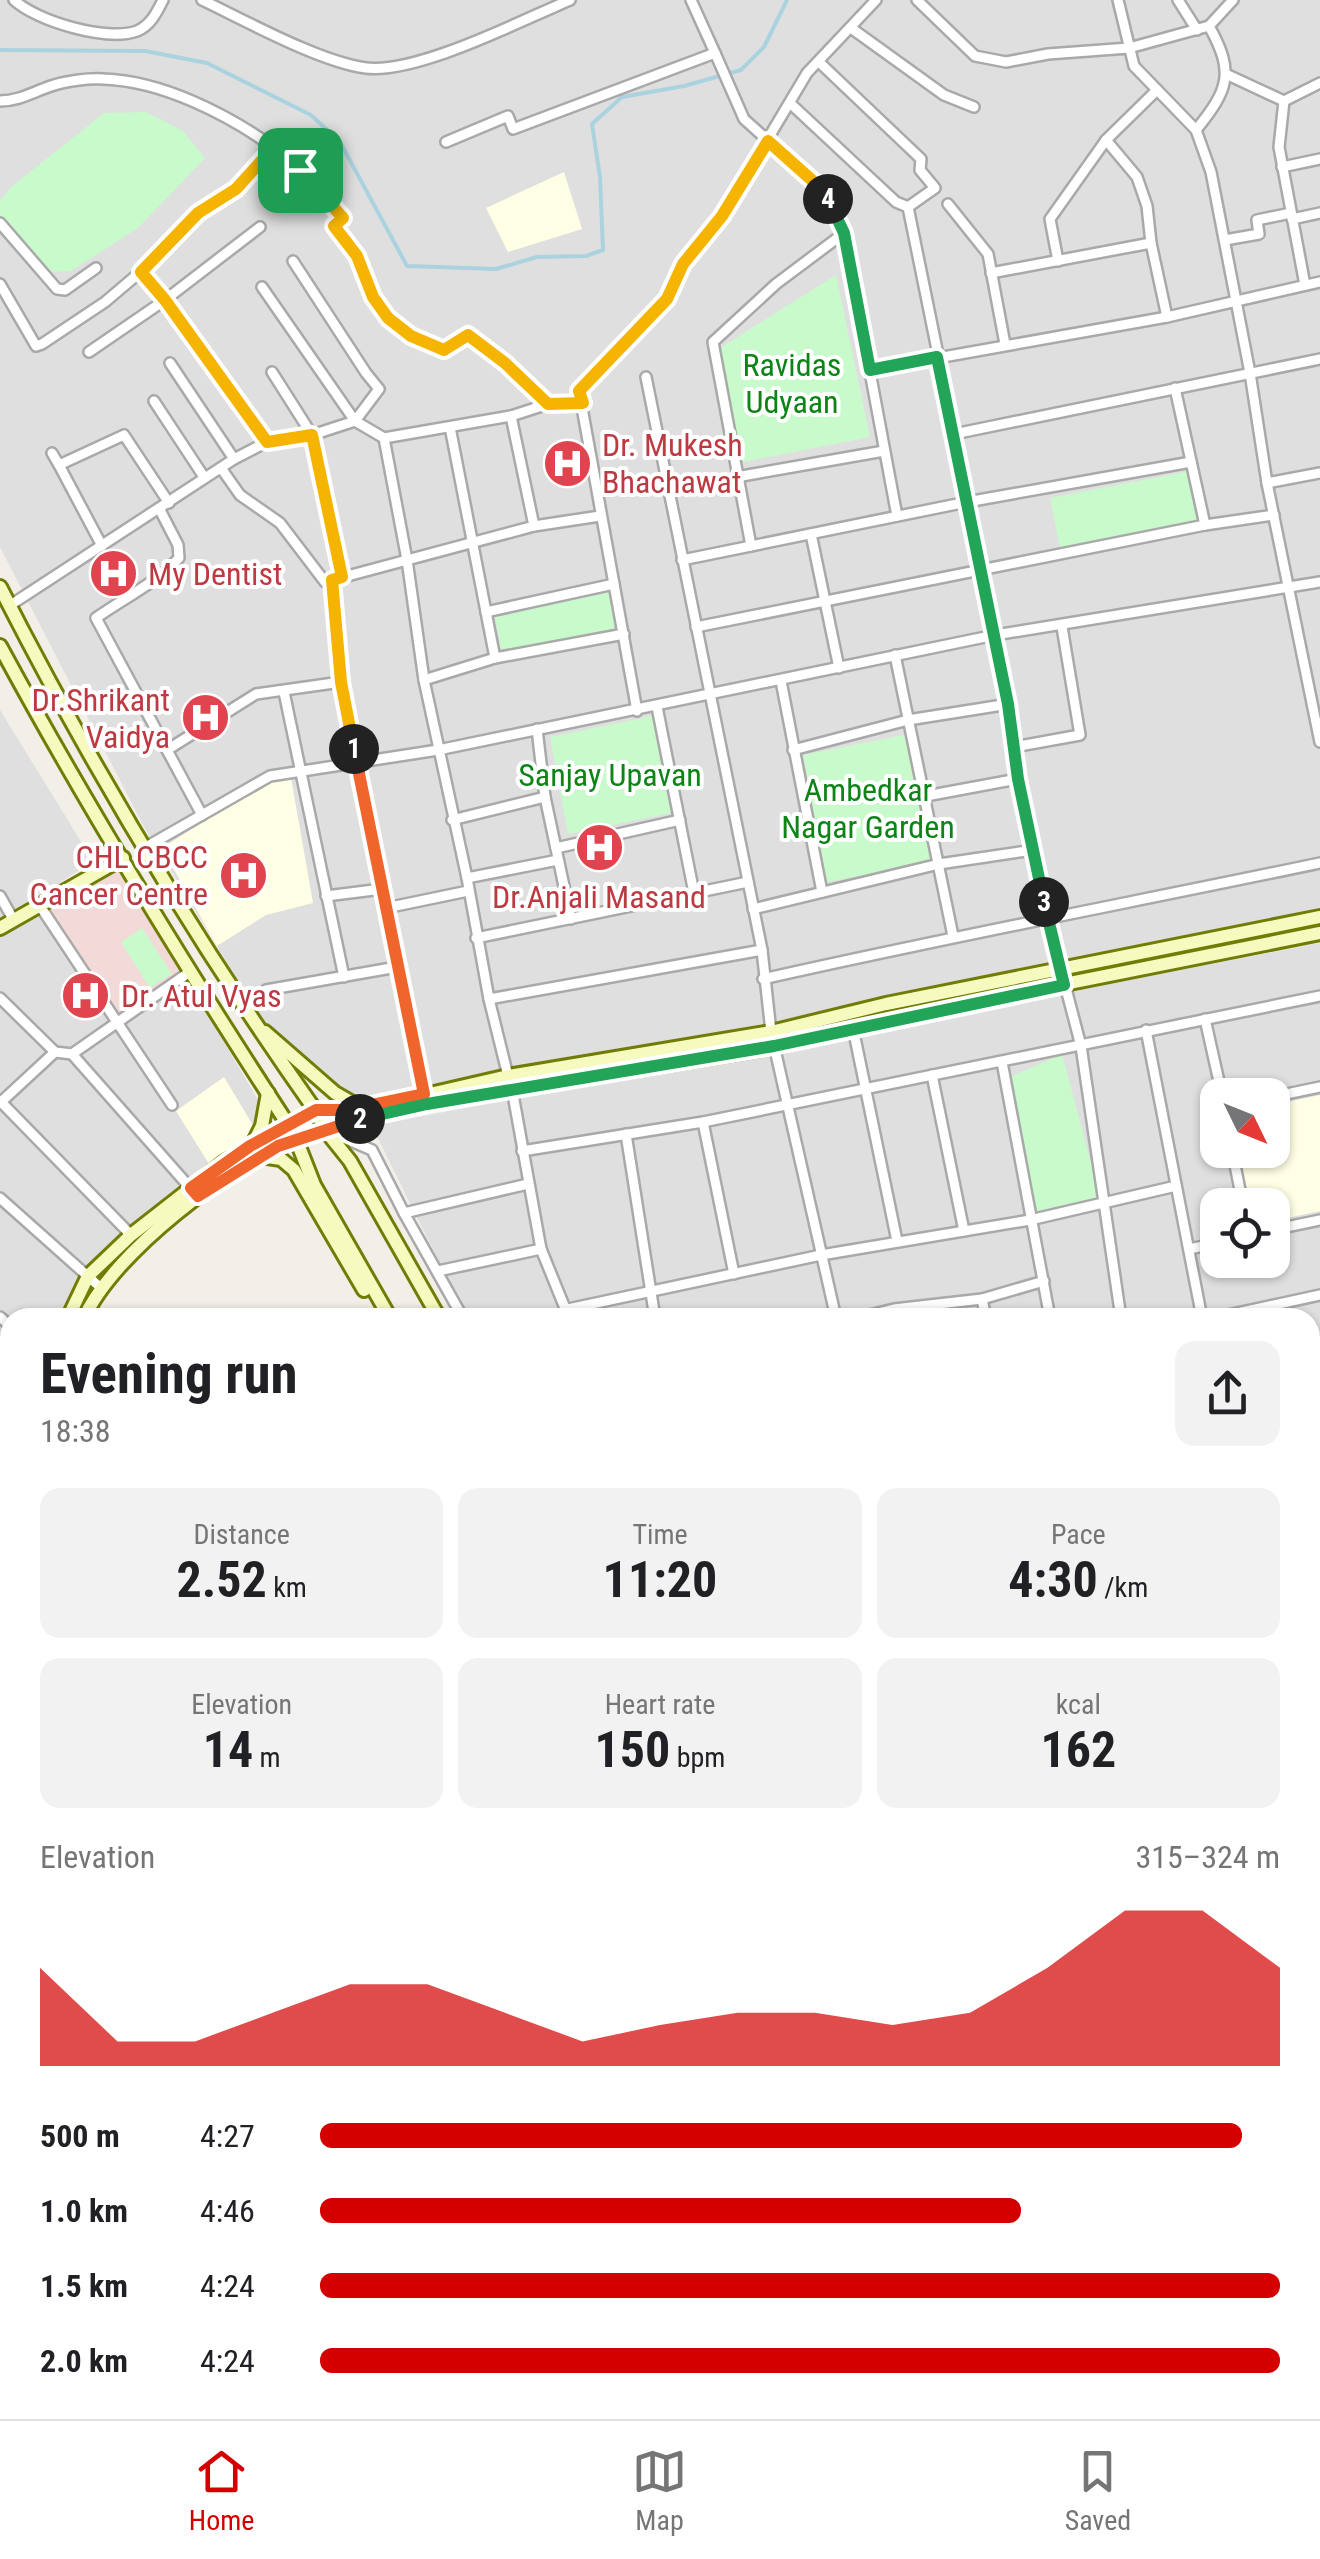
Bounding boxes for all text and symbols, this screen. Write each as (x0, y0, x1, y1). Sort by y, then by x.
pin (258, 128, 343, 213)
icon: arrive (273, 143, 328, 198)
pin: 4 (803, 174, 853, 224)
text: 4 (821, 182, 835, 215)
park label: Ravidas Udyaan (743, 346, 841, 421)
place label: Dr. Mukesh Bhachawat (602, 426, 743, 501)
hospital icon: Dr. Mukesh Bhachawat (541, 437, 593, 489)
hospital icon: My Dentist (87, 548, 139, 600)
place label: My Dentist (148, 555, 282, 593)
place label: Dr.Shrikant Vaidya (32, 681, 170, 756)
hospital icon: Dr.Shrikant Vaidya (179, 692, 231, 744)
pin: 1 (329, 724, 379, 774)
text: 1 (347, 732, 361, 765)
park label: Sanjay Upavan (518, 756, 702, 794)
park label: Ambedkar Nagar Garden (781, 771, 955, 846)
hospital icon: Dr.Anjali Masand (573, 821, 625, 873)
place label: CHL CBCC Cancer Centre (30, 838, 208, 913)
hospital icon: CHL CBCC Cancer Centre (217, 849, 269, 901)
pin: 3 (1019, 877, 1069, 927)
place label: Dr.Anjali Masand (492, 878, 706, 916)
text: 3 (1037, 885, 1051, 918)
hospital icon: Dr. Atul Vyas (60, 970, 112, 1022)
place label: Dr. Atul Vyas (121, 977, 281, 1015)
north arrow (1200, 1078, 1290, 1168)
map controls (1200, 1078, 1290, 1278)
pin: 2 (335, 1094, 385, 1144)
text: 2 (353, 1102, 367, 1135)
button: locate (1200, 1188, 1290, 1278)
button: share (1175, 1341, 1280, 1446)
text: Evening run (40, 1342, 298, 1406)
text: 18:38 (40, 1412, 111, 1450)
text: Distance (193, 1518, 290, 1551)
text: Time (632, 1518, 688, 1551)
text: Pace (1051, 1518, 1106, 1551)
text: 2.52 (176, 1551, 267, 1609)
text: 11:20 (603, 1551, 717, 1609)
text: 4:30 (1008, 1551, 1098, 1609)
text: km (267, 1571, 307, 1604)
text: /km (1098, 1571, 1148, 1604)
text: Elevation (191, 1688, 292, 1721)
text: Heart rate (605, 1688, 715, 1721)
text: kcal (1056, 1688, 1101, 1721)
text: 14 (203, 1721, 253, 1779)
text: 150 (595, 1721, 670, 1779)
text: 162 (1040, 1721, 1116, 1779)
text: m (253, 1741, 281, 1774)
text: bpm (670, 1741, 725, 1774)
text: Elevation (40, 1838, 155, 1876)
text: 315–324 m (1135, 1838, 1280, 1876)
text: 500 m (40, 2117, 120, 2155)
text: 4:27 (200, 2117, 255, 2155)
text: 1.0 km (40, 2192, 128, 2230)
text: 4:46 (200, 2192, 255, 2230)
text: 1.5 km (40, 2267, 128, 2305)
text: 4:24 (200, 2267, 255, 2305)
text: 2.0 km (40, 2342, 128, 2380)
text: 4:24 (200, 2342, 255, 2380)
tab: Home (189, 2444, 254, 2537)
tab: Map (632, 2444, 687, 2537)
tab: Saved (1065, 2444, 1131, 2537)

